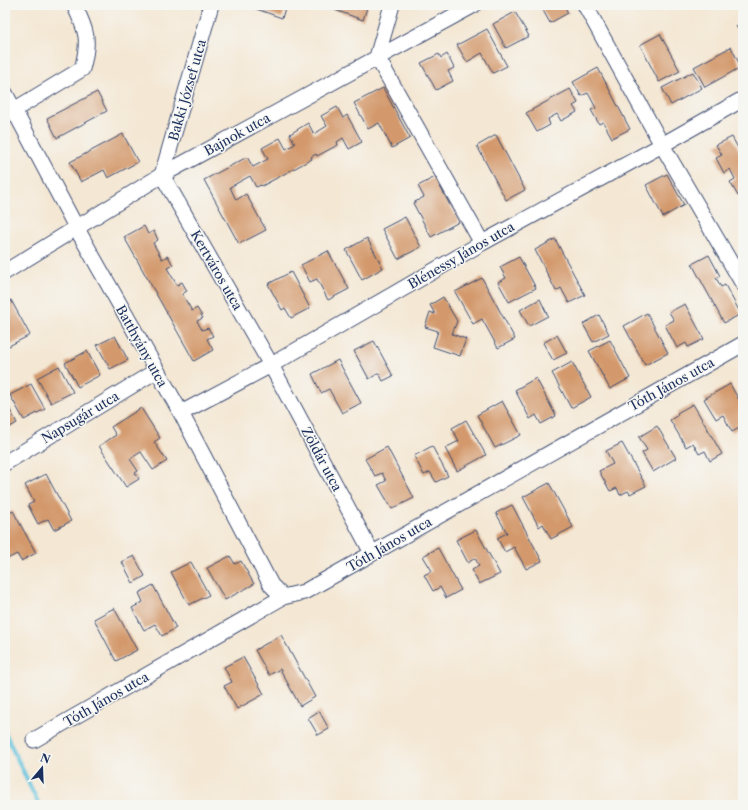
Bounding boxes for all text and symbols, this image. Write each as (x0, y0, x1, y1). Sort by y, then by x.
street label: Bakki József utca (165, 37, 209, 143)
street label: Bajnok utca (201, 109, 273, 159)
street label: Blénessy János utca (405, 218, 517, 292)
street label: Kertváros utca (188, 227, 246, 313)
street label: Batthyány utca (113, 302, 171, 390)
street label: Tóth János utca (625, 354, 717, 414)
street label: Napsugár utca (38, 388, 122, 446)
street label: Zöldár utca (298, 424, 346, 494)
street label: Tóth János utca (344, 513, 434, 575)
street label: Tóth János utca (61, 668, 151, 730)
north arrow (22, 748, 62, 788)
text: N (38, 750, 52, 767)

